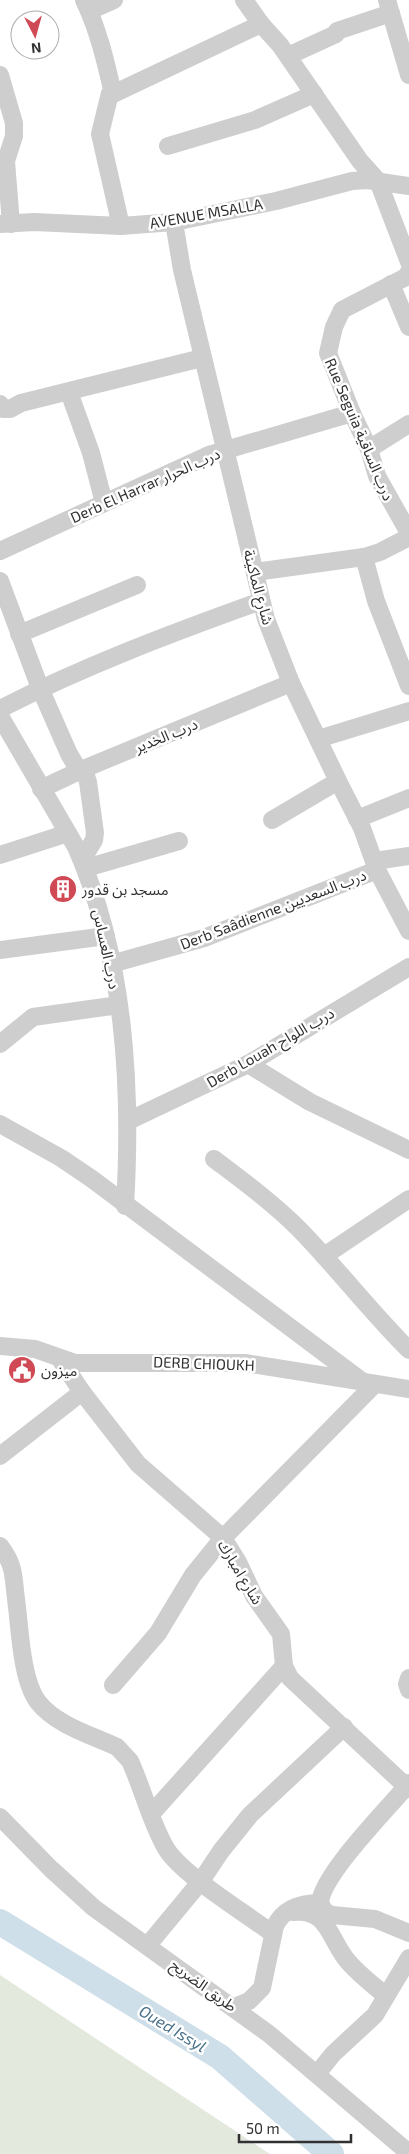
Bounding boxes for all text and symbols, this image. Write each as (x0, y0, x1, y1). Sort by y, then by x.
north arrow (10, 10, 60, 60)
text: N (30, 39, 42, 57)
street label: AVENUE MSALLA (148, 194, 265, 232)
street label: Rue Seguia درب الساقية (321, 355, 398, 503)
street label: Derb El Harrar درب الحرار (67, 444, 223, 527)
street label: شارع الماكينة (236, 547, 278, 628)
street label: درب الخدير (131, 714, 201, 757)
street label: Derb Saâdienne درب السعديين (177, 865, 369, 954)
building icon: مسجد بن قدور (48, 874, 78, 904)
place label: مسجد بن قدور (81, 880, 169, 899)
street label: درب العساس (89, 907, 124, 991)
street label: Derb Louah درب اللواح (203, 1003, 339, 1094)
street label: DERB CHIOUKH (153, 1352, 255, 1374)
public building icon: ميزون (7, 1355, 37, 1385)
place label: ميزون (41, 1361, 77, 1380)
street label: شارع امبارك (211, 1537, 267, 1610)
street label: طريق الضريح (165, 1955, 240, 2018)
water label: Oued Issyl (136, 2001, 210, 2056)
scale bar (239, 2112, 352, 2144)
text: 50 m (246, 2119, 280, 2137)

